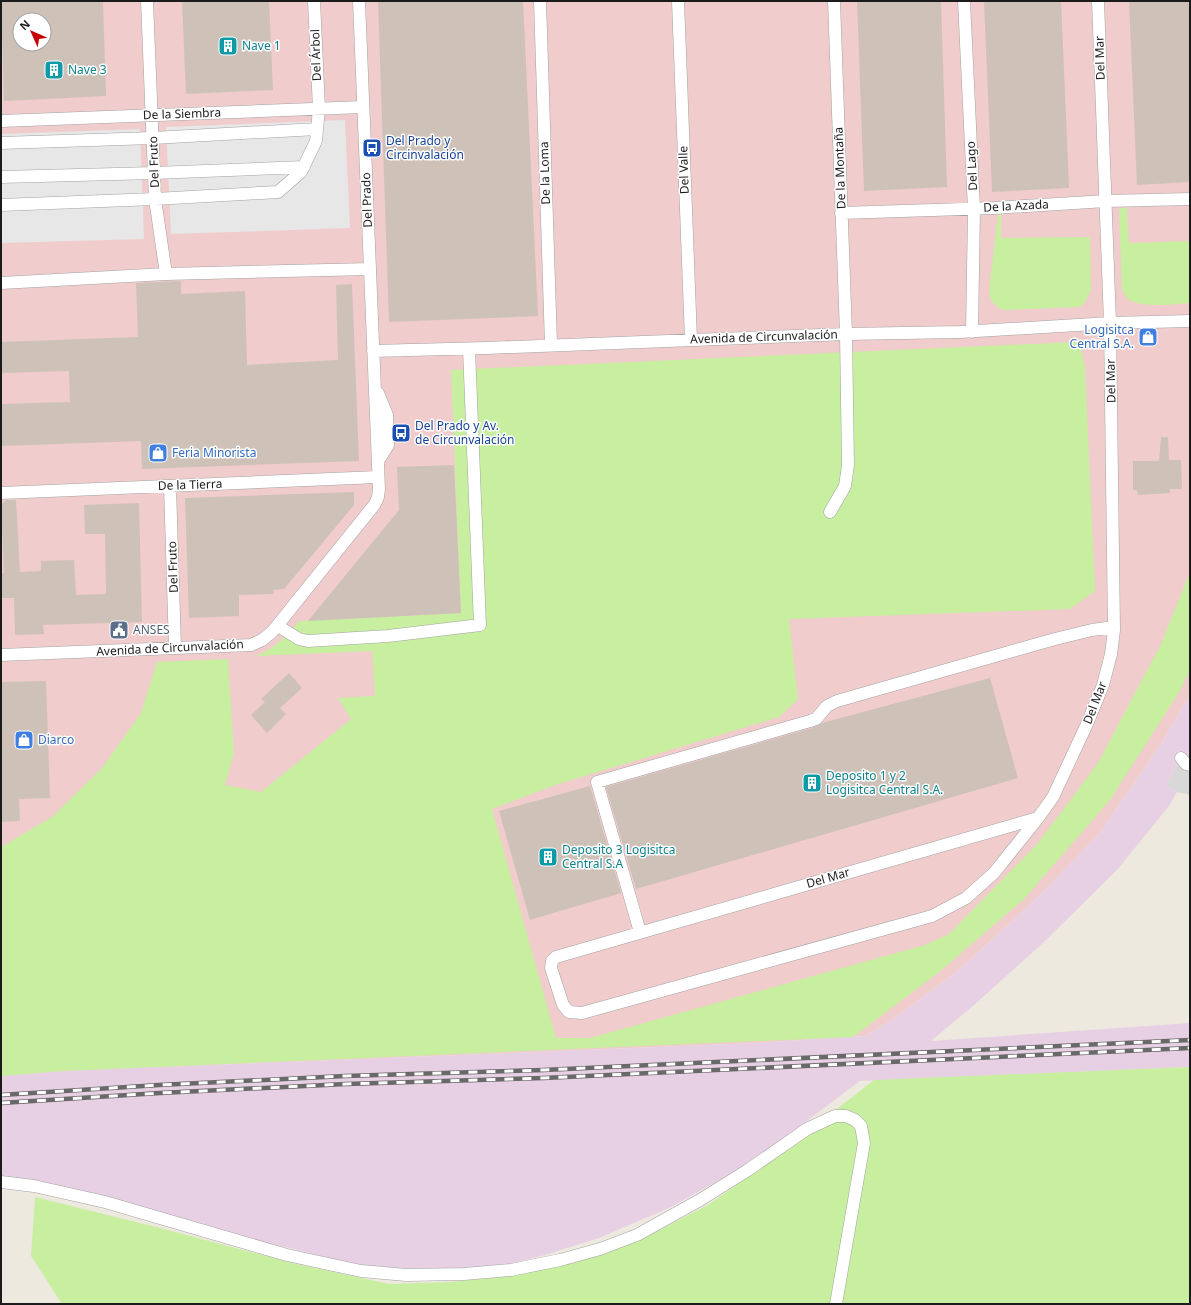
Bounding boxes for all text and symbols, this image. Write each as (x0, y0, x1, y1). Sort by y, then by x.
north arrow (12, 12, 52, 52)
text: N (16, 16, 33, 33)
street label: Del Árbol (306, 29, 325, 81)
building icon: Nave 1 (217, 35, 239, 57)
street label: Del Mar (1090, 36, 1109, 80)
place label: Nave 1 (242, 37, 281, 54)
building icon: Nave 3 (43, 59, 65, 81)
place label: Nave 3 (68, 61, 107, 78)
street label: De la Siembra (143, 104, 221, 123)
street label: De la Montaña (830, 127, 849, 209)
place label: Del Prado y Circinvalación (386, 132, 464, 163)
street label: Del Fruto (144, 136, 163, 188)
bus stop icon: Del Prado y Circinvalación (361, 137, 383, 159)
street label: De la Loma (535, 141, 554, 205)
street label: Del Lago (962, 141, 981, 191)
street label: Del Valle (674, 145, 693, 195)
street label: Del Prado (357, 172, 376, 228)
street label: De la Azada (983, 195, 1049, 216)
place label: Logisitca Central S.A. (1070, 321, 1134, 352)
street label: Avenida de Circunvalación (690, 325, 838, 348)
shop icon: Logisitca Central S.A. (1137, 326, 1159, 348)
street label: Del Mar (1102, 359, 1119, 403)
place label: Del Prado y Av. de Circunvalación (415, 417, 514, 448)
bus stop icon: Del Prado y Av. de Circunvalación (390, 422, 412, 444)
shop icon: Feria Minorista (147, 442, 169, 464)
place label: Feria Minorista (172, 444, 256, 461)
street label: De la Tierra (157, 475, 223, 494)
street label: Del Fruto (163, 541, 182, 593)
public building icon: ANSES (108, 619, 130, 641)
place label: ANSES (133, 621, 170, 638)
street label: Avenida de Circunvalación (96, 635, 244, 660)
street label: Del Mar (1079, 679, 1110, 727)
shop icon: Diarco (13, 729, 35, 751)
place label: Diarco (38, 731, 74, 748)
place label: Deposito 1 y 2 Logisitca Central S.A. (826, 767, 943, 798)
building icon: Deposito 1 y 2 Logisitca Central S.A. (801, 772, 823, 794)
place label: Deposito 3 Logisitca Central S.A (562, 841, 675, 872)
building icon: Deposito 3 Logisitca Central S.A (537, 846, 559, 868)
street label: Del Mar (804, 863, 852, 892)

